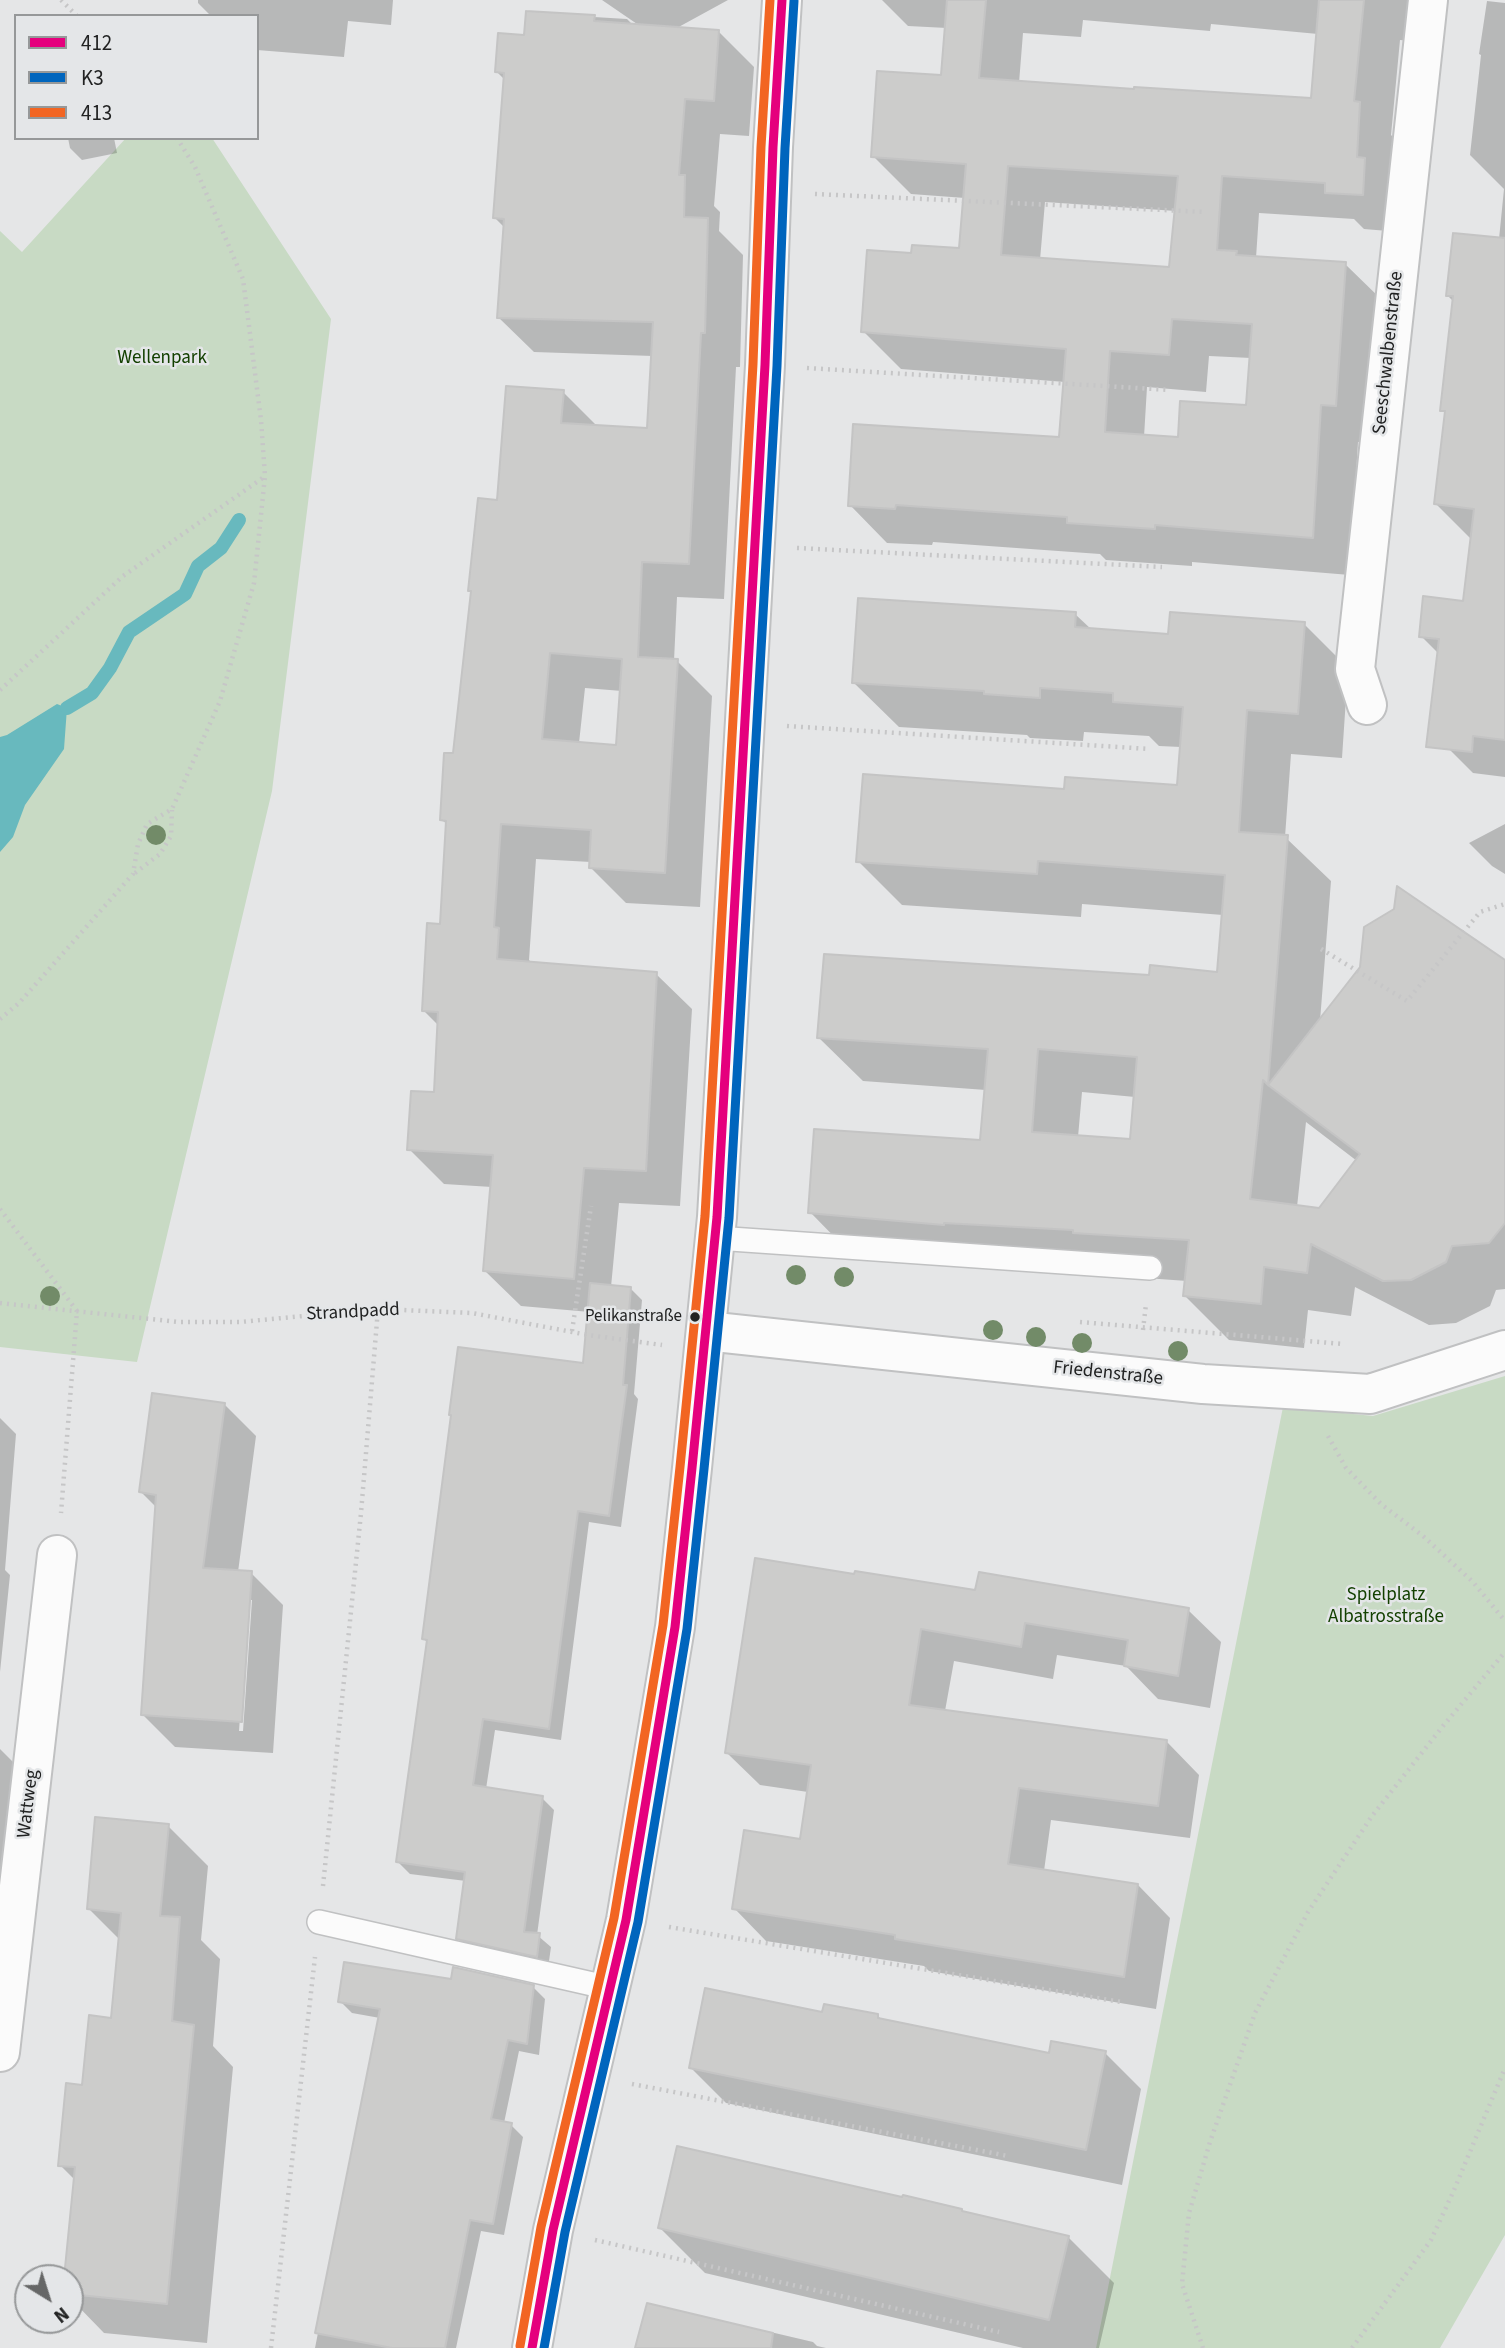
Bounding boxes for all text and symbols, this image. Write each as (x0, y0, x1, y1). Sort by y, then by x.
legend (14, 14, 259, 140)
text: 412 (81, 28, 112, 58)
text: K3 (81, 63, 104, 93)
text: 413 (81, 98, 112, 128)
street label: Seeschwalbenstraße (1369, 270, 1409, 436)
park label: Wellenpark (117, 348, 207, 370)
street label: Strandpadd (306, 1299, 400, 1327)
place label: Pelikanstraße (585, 1307, 682, 1327)
marker: Pelikanstraße (688, 1310, 702, 1324)
street label: Friedenstraße (1052, 1357, 1164, 1391)
park label: Spielplatz Albatrosstraße (1328, 1585, 1444, 1629)
street label: Wattweg (13, 1768, 45, 1840)
north arrow (14, 2264, 84, 2334)
text: N (48, 2300, 74, 2329)

